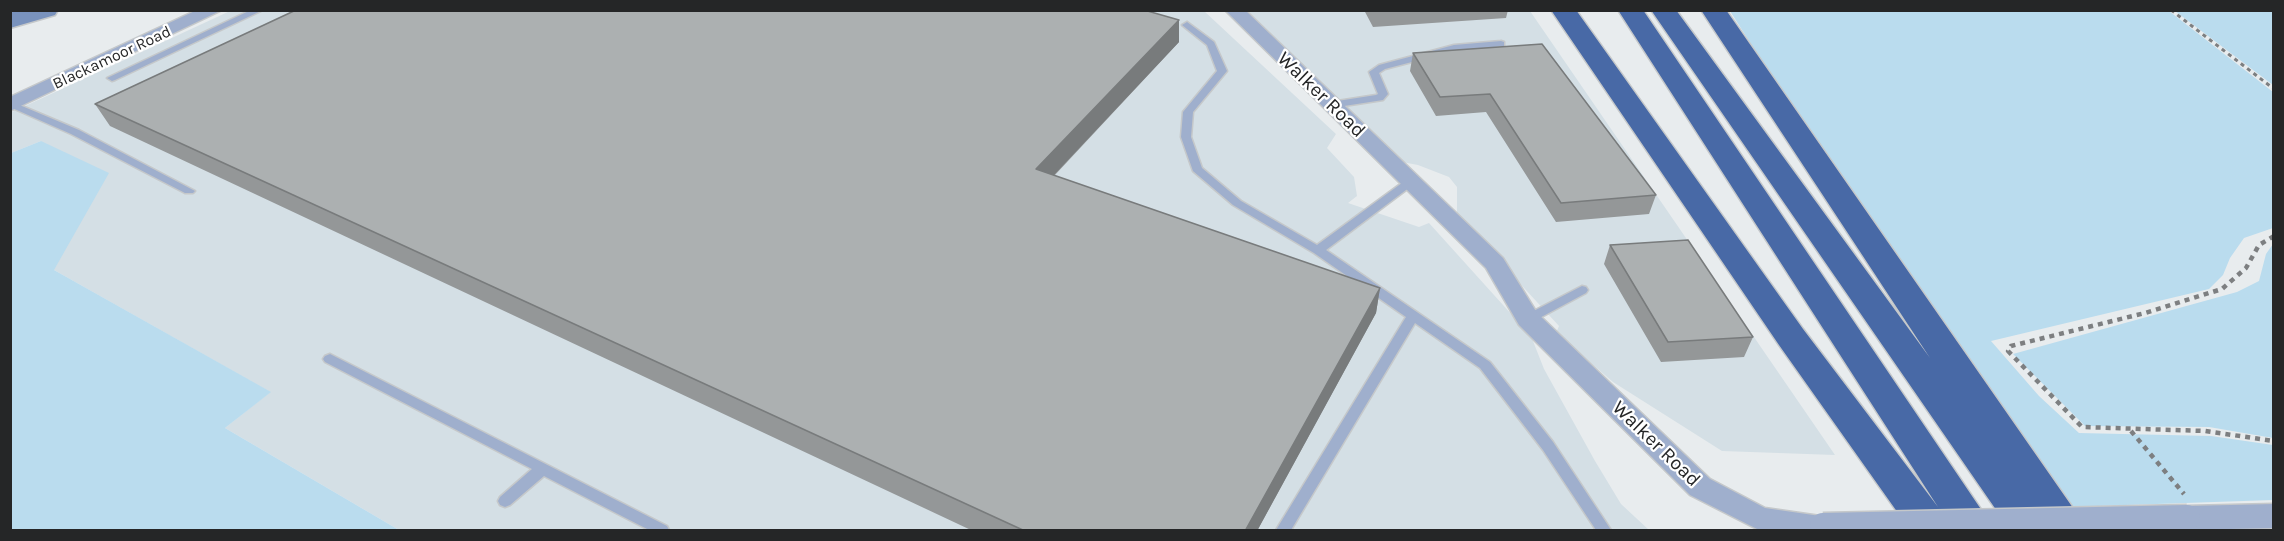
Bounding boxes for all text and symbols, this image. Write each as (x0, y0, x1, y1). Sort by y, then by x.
street label: Blackamoor Road (50, 22, 174, 94)
street label: Walker Road (1272, 47, 1370, 143)
street label: Walker Road (1607, 396, 1705, 492)

